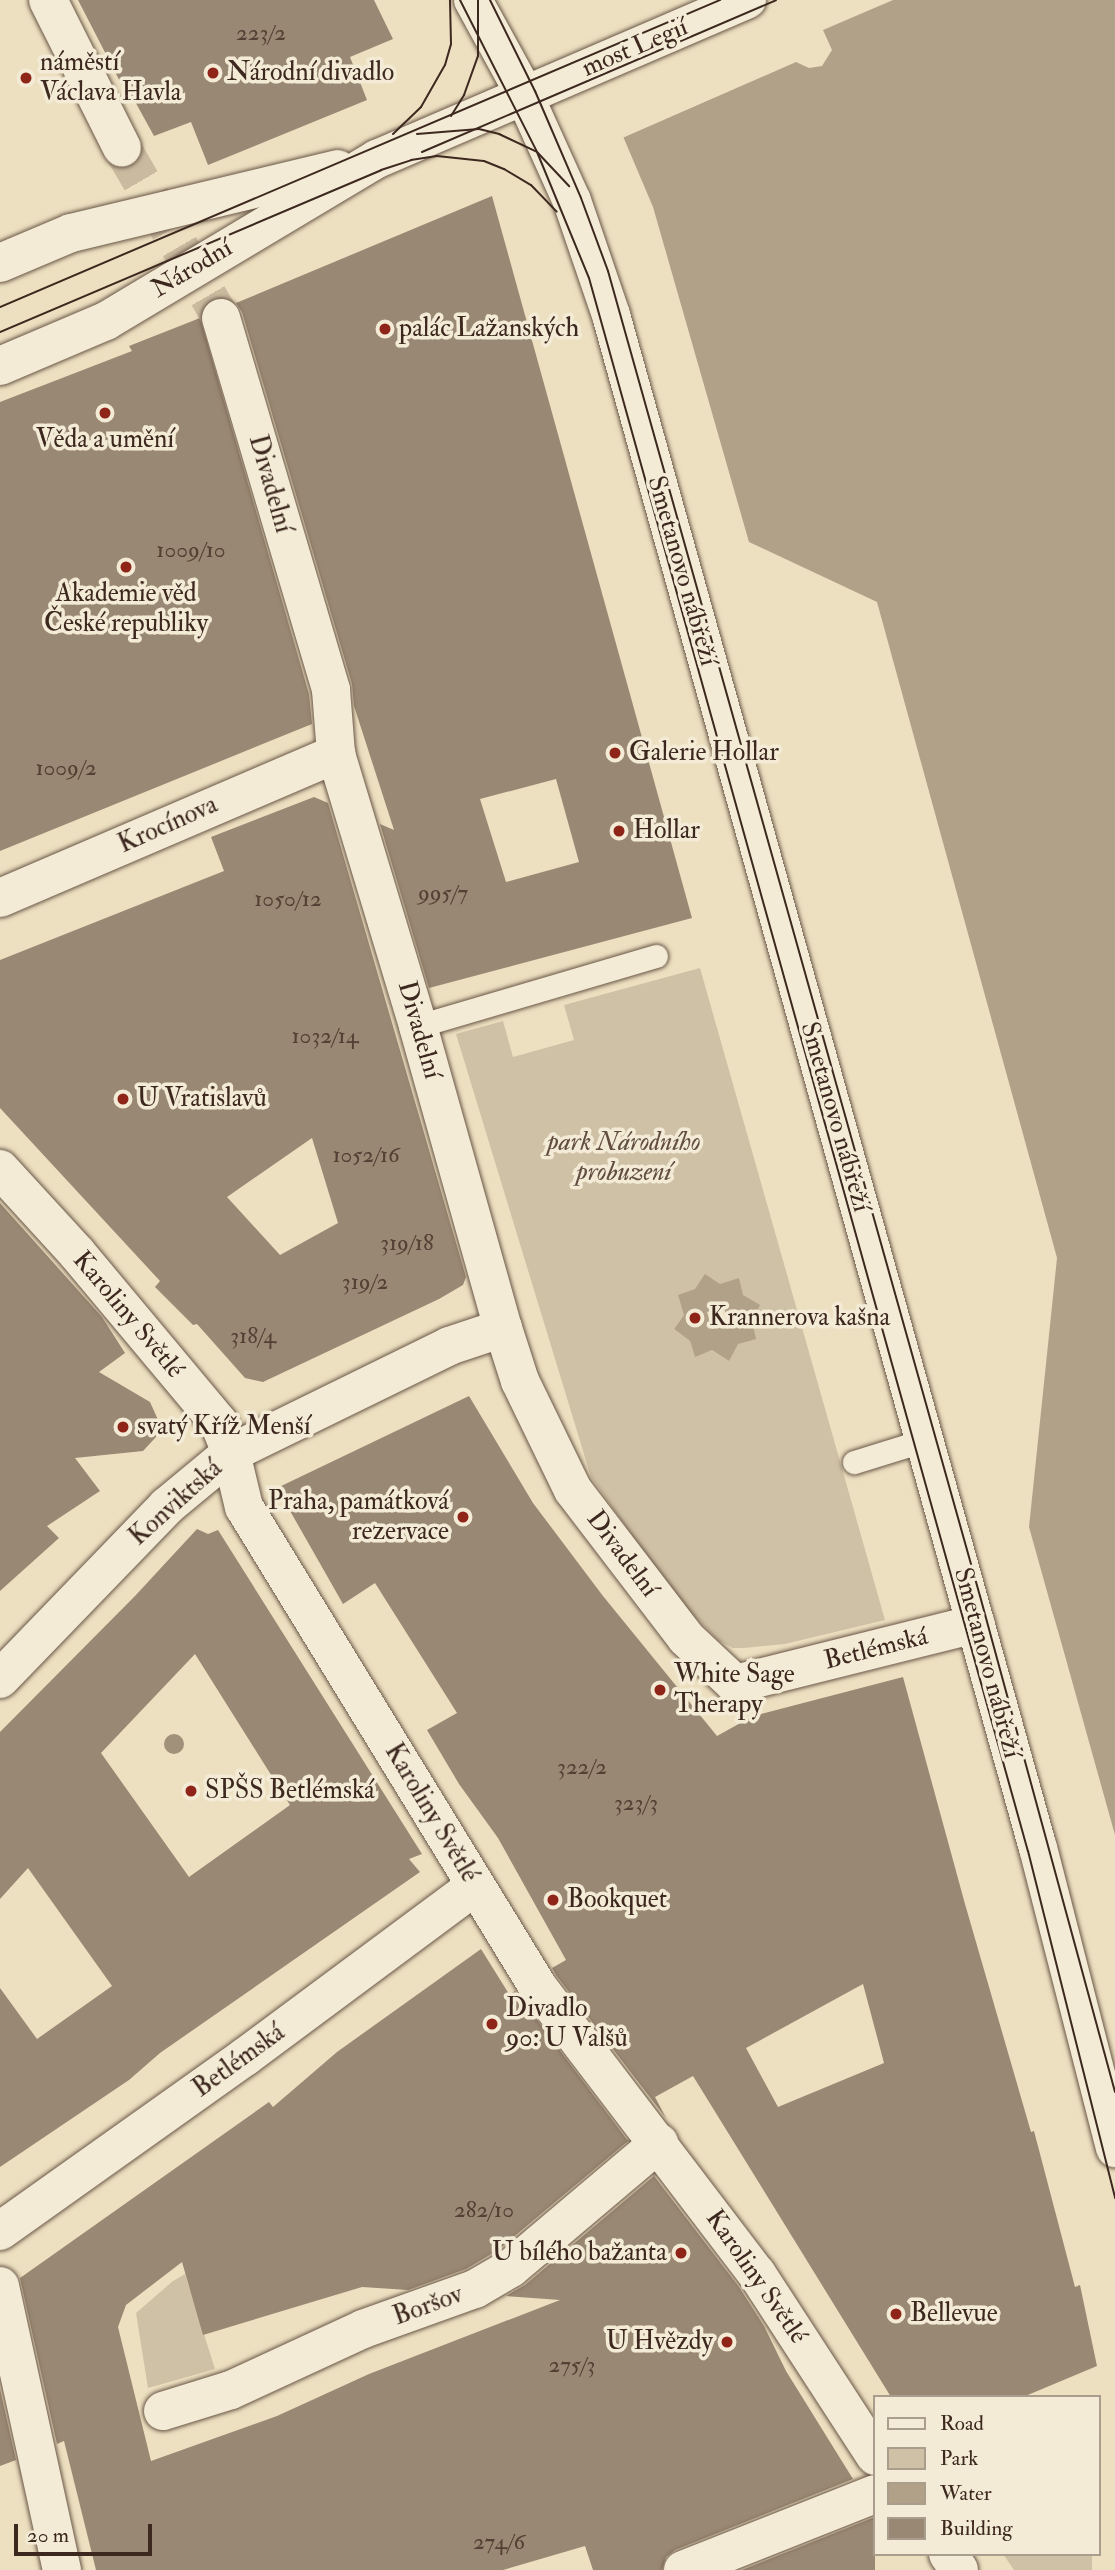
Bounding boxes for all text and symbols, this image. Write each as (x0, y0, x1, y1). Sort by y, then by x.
street label: most Legií (577, 12, 693, 84)
house number: 223/2 (236, 19, 286, 47)
place label: náměstí Václava Havla (40, 47, 182, 108)
place label: Národní divadlo (227, 57, 394, 89)
marker: Národní divadlo (205, 65, 221, 81)
marker: náměstí Václava Havla (18, 70, 34, 86)
street label: Národní (146, 233, 238, 305)
place label: palác Lažanských (399, 313, 579, 345)
marker: palác Lažanských (377, 321, 393, 337)
marker: Věda a umění (97, 405, 113, 421)
place label: Věda a umění (36, 424, 174, 456)
street label: Divadelní (241, 431, 299, 537)
street label: Smetanovo nábřeží (640, 473, 724, 669)
house number: 1009/10 (156, 536, 226, 564)
marker: Akademie věd České republiky (118, 559, 134, 575)
place label: Akademie věd České republiky (44, 578, 208, 640)
place label: Galerie Hollar (629, 737, 779, 769)
marker: Galerie Hollar (607, 745, 623, 761)
house number: 1009/2 (35, 754, 97, 782)
street label: Krocínova (114, 789, 222, 861)
place label: Hollar (633, 815, 700, 847)
marker: Hollar (611, 823, 627, 839)
house number: 995/7 (418, 879, 468, 907)
house number: 1050/12 (254, 885, 322, 913)
street label: Divadelní (390, 977, 448, 1083)
street label: Smetanovo nábřeží (793, 1019, 877, 1215)
house number: 1032/14 (292, 1022, 358, 1050)
place label: U Vratislavů (137, 1083, 267, 1115)
marker: U Vratislavů (115, 1091, 131, 1107)
park label: park Národního probuzení (548, 1127, 700, 1188)
house number: 1052/16 (332, 1141, 400, 1169)
house number: 319/18 (380, 1229, 434, 1257)
street label: Karoliny Světlé (66, 1245, 190, 1385)
house number: 319/2 (342, 1268, 388, 1296)
place label: Krannerova kašna (709, 1302, 890, 1334)
marker: Krannerova kašna (687, 1310, 703, 1326)
house number: 318/4 (230, 1322, 276, 1350)
place label: svatý Kříž Menší (137, 1411, 311, 1443)
marker: svatý Kříž Menší (115, 1419, 131, 1435)
street label: Konviktská (123, 1453, 229, 1553)
place label: Praha, památková rezervace (268, 1486, 449, 1548)
street label: Divadelní (579, 1505, 665, 1603)
marker: Praha, památková rezervace (455, 1509, 471, 1525)
street label: Smetanovo nábřeží (947, 1564, 1027, 1762)
street label: Betlémská (821, 1621, 931, 1677)
place label: White Sage Therapy (674, 1659, 795, 1720)
marker: White Sage Therapy (652, 1682, 668, 1698)
street label: Karoliny Světlé (377, 1738, 485, 1888)
house number: 322/2 (557, 1753, 607, 1781)
place label: SPŠS Betlémská (205, 1775, 375, 1807)
marker: SPŠS Betlémská (183, 1783, 199, 1799)
house number: 323/3 (614, 1789, 658, 1817)
place label: Bookquet (567, 1884, 667, 1916)
marker: Bookquet (545, 1892, 561, 1908)
place label: Divadlo 90: U Valšů (506, 1993, 628, 2054)
marker: Divadlo 90: U Valšů (484, 2016, 500, 2032)
street label: Betlémská (187, 2017, 291, 2105)
house number: 282/10 (454, 2196, 514, 2224)
street label: Karoliny Světlé (698, 2204, 814, 2350)
place label: U bílého bažanta (492, 2237, 667, 2269)
marker: U bílého bažanta (673, 2245, 689, 2261)
street label: Boršov (389, 2279, 467, 2333)
place label: Bellevue (910, 2298, 998, 2330)
marker: Bellevue (888, 2306, 904, 2322)
place label: U Hvězdy (606, 2326, 713, 2358)
marker: U Hvězdy (719, 2334, 735, 2350)
house number: 275/3 (549, 2351, 595, 2379)
legend (874, 2395, 1101, 2556)
text: Road (940, 2410, 984, 2437)
text: Park (940, 2445, 978, 2472)
text: Water (940, 2480, 992, 2507)
scale bar (18, 2510, 156, 2554)
text: Building (940, 2515, 1013, 2542)
text: 20 m (27, 2522, 69, 2549)
house number: 274/6 (473, 2528, 525, 2556)

